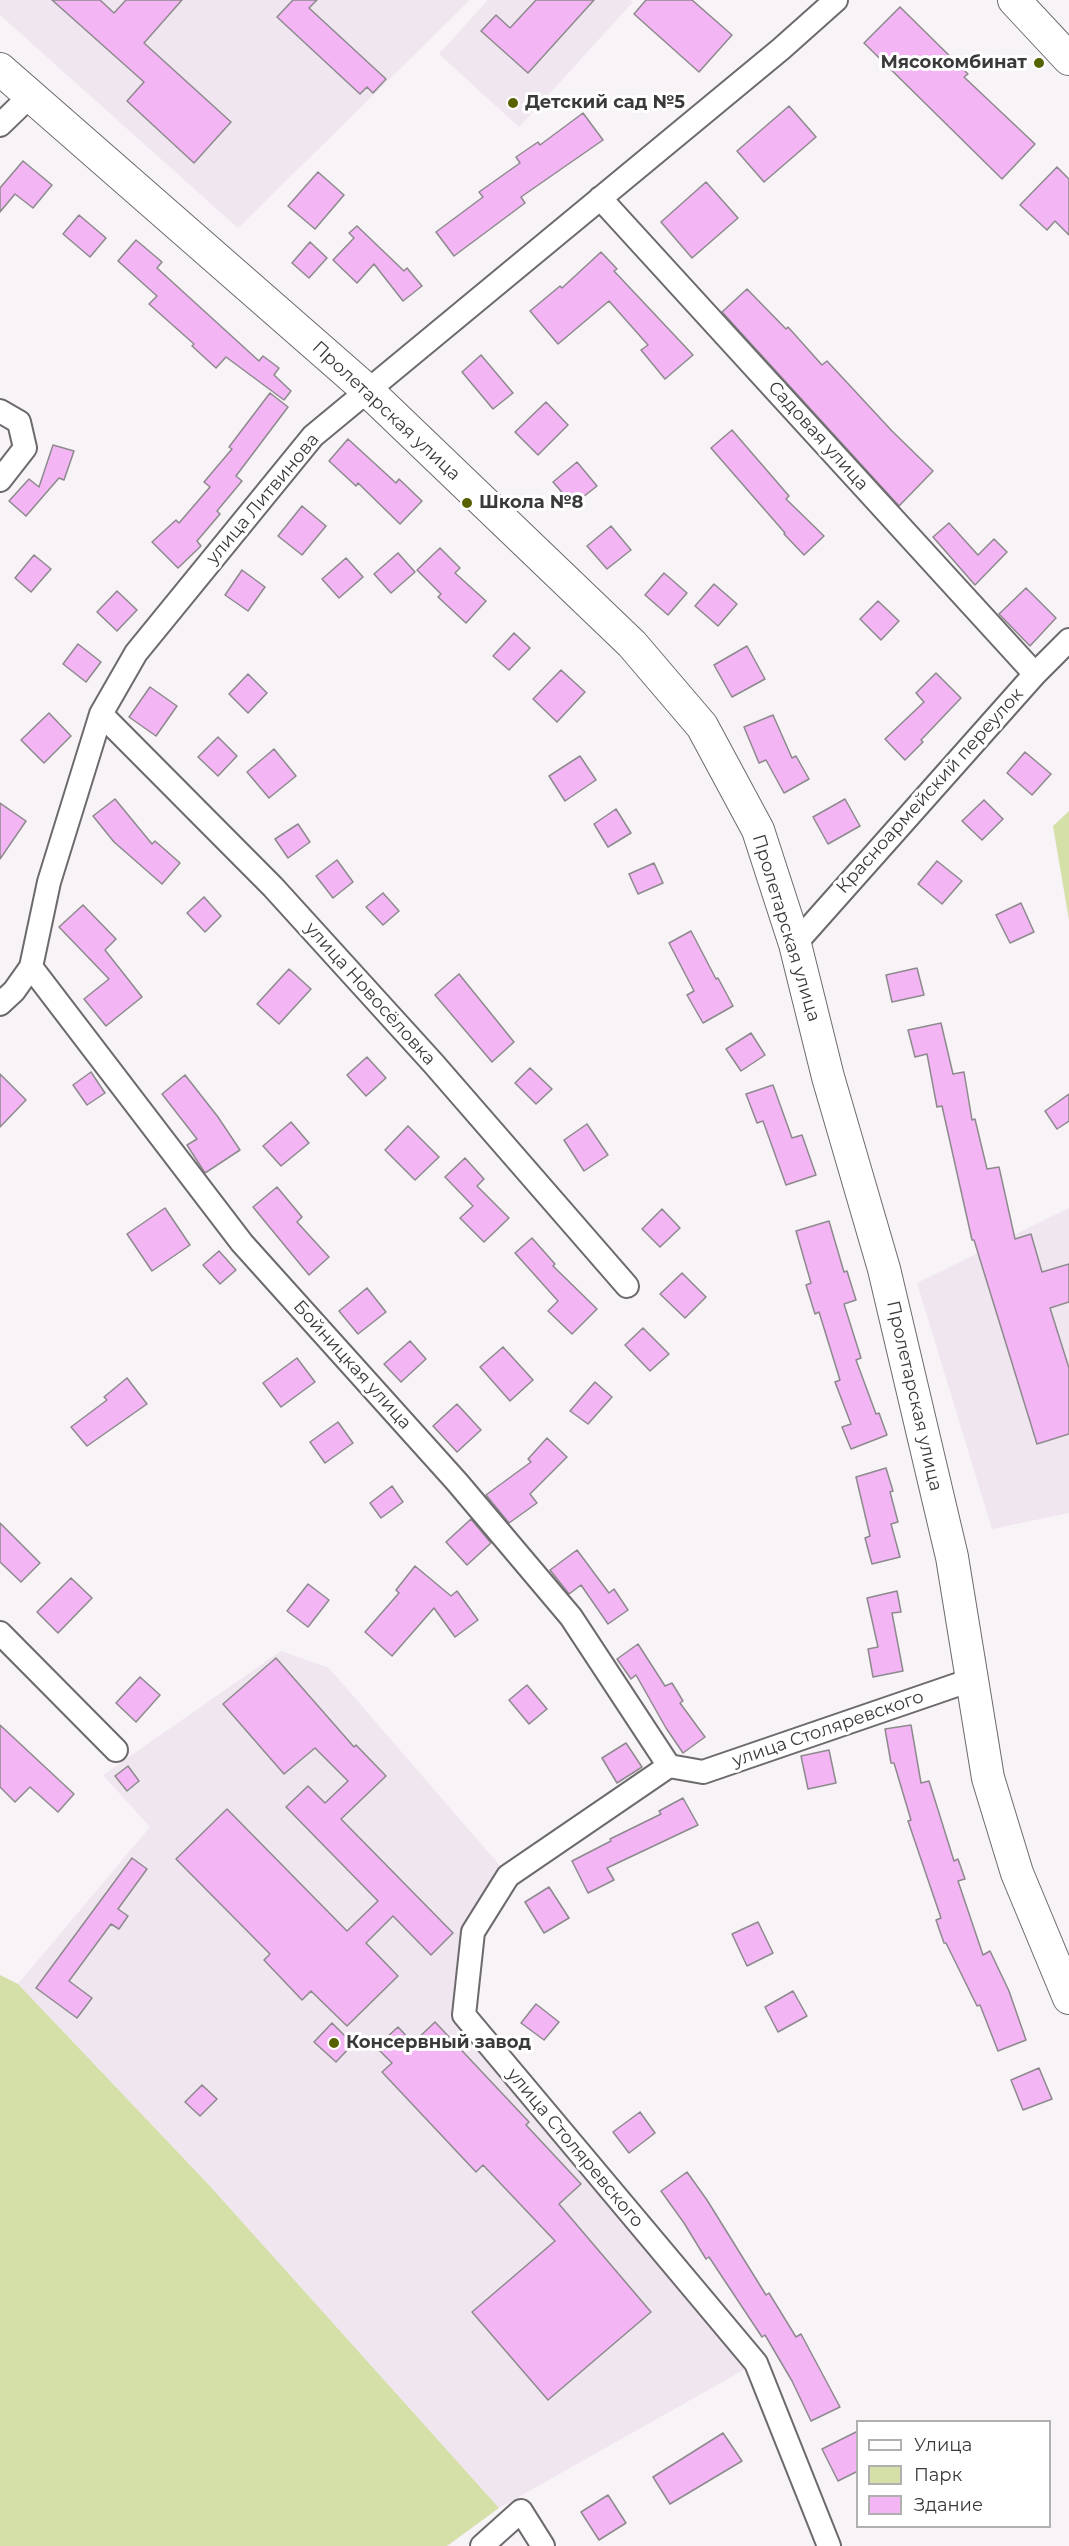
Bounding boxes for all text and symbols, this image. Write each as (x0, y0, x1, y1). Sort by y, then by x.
place label: Мясокомбинат (880, 52, 1027, 74)
marker: Мясокомбинат (1032, 56, 1046, 70)
place label: Детский сад №5 (525, 92, 685, 114)
marker: Детский сад №5 (506, 96, 520, 110)
street label: Пролетарская улица (307, 337, 465, 485)
street label: Садовая улица (763, 377, 873, 495)
street label: улица Литвинова (202, 429, 324, 569)
place label: Школа №8 (479, 492, 583, 514)
marker: Школа №8 (460, 496, 474, 510)
street label: Красноармейский переулок (832, 684, 1028, 898)
street label: Пролетарская улица (747, 832, 825, 1024)
street label: улица Новосёловка (300, 918, 440, 1070)
street label: Бойницкая улица (288, 1296, 416, 1434)
street label: Пролетарская улица (882, 1299, 946, 1493)
street label: улица Столяревского (729, 1686, 927, 1772)
place label: Консервный завод (346, 2032, 531, 2054)
marker: Консервный завод (327, 2036, 341, 2050)
street label: улица Столяревского (502, 2064, 648, 2232)
legend (856, 2420, 1051, 2528)
text: Улица (914, 2434, 972, 2456)
text: Парк (914, 2464, 962, 2486)
text: Здание (914, 2494, 983, 2516)

